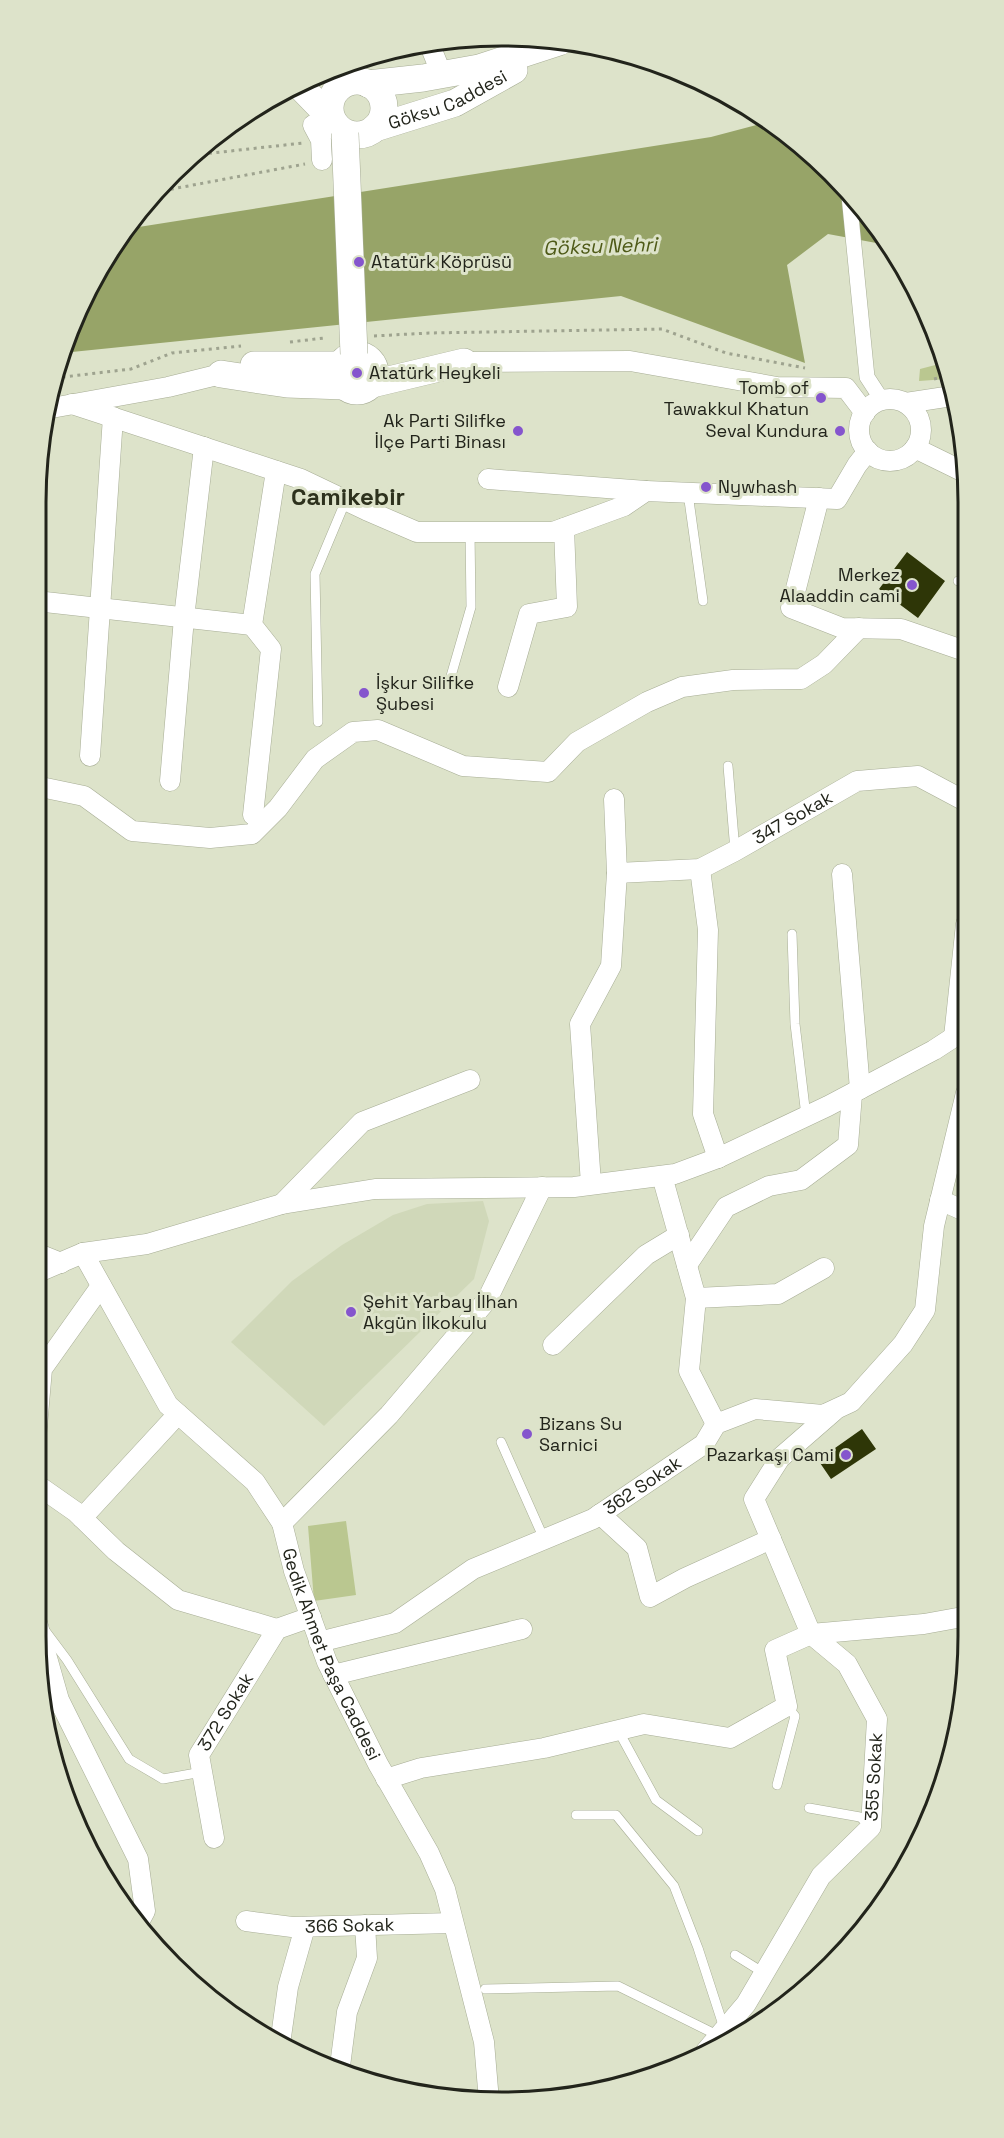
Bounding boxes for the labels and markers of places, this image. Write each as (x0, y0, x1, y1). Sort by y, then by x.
place label: Atatürk Köprüsü (371, 250, 512, 273)
marker: Atatürk Köprüsü (352, 255, 366, 269)
place label: Atatürk Heykeli (369, 361, 501, 384)
marker: Atatürk Heykeli (350, 366, 364, 380)
place label: Tomb of Tawakkul Khatun (664, 376, 809, 420)
marker: Tomb of Tawakkul Khatun (814, 391, 828, 405)
place label: Ak Parti Silifke İlçe Parti Binası (375, 409, 506, 453)
place label: Seval Kundura (706, 419, 828, 442)
marker: Ak Parti Silifke İlçe Parti Binası (511, 424, 525, 438)
marker: Seval Kundura (833, 424, 847, 438)
place label: Nywhash (718, 475, 797, 498)
marker: Nywhash (699, 480, 713, 494)
place label: Merkez Alaaddin cami (780, 563, 900, 607)
marker: Merkez Alaaddin cami (905, 578, 919, 592)
place label: İşkur Silifke Şubesi (376, 671, 474, 715)
marker: İşkur Silifke Şubesi (357, 686, 371, 700)
place label: Şehit Yarbay İlhan Akgün İlkokulu (363, 1290, 518, 1334)
marker: Şehit Yarbay İlhan Akgün İlkokulu (344, 1305, 358, 1319)
place label: Bizans Su Sarnici (539, 1412, 622, 1456)
marker: Bizans Su Sarnici (520, 1427, 534, 1441)
place label: Pazarkaşı Cami (707, 1443, 834, 1466)
marker: Pazarkaşı Cami (839, 1448, 853, 1462)

